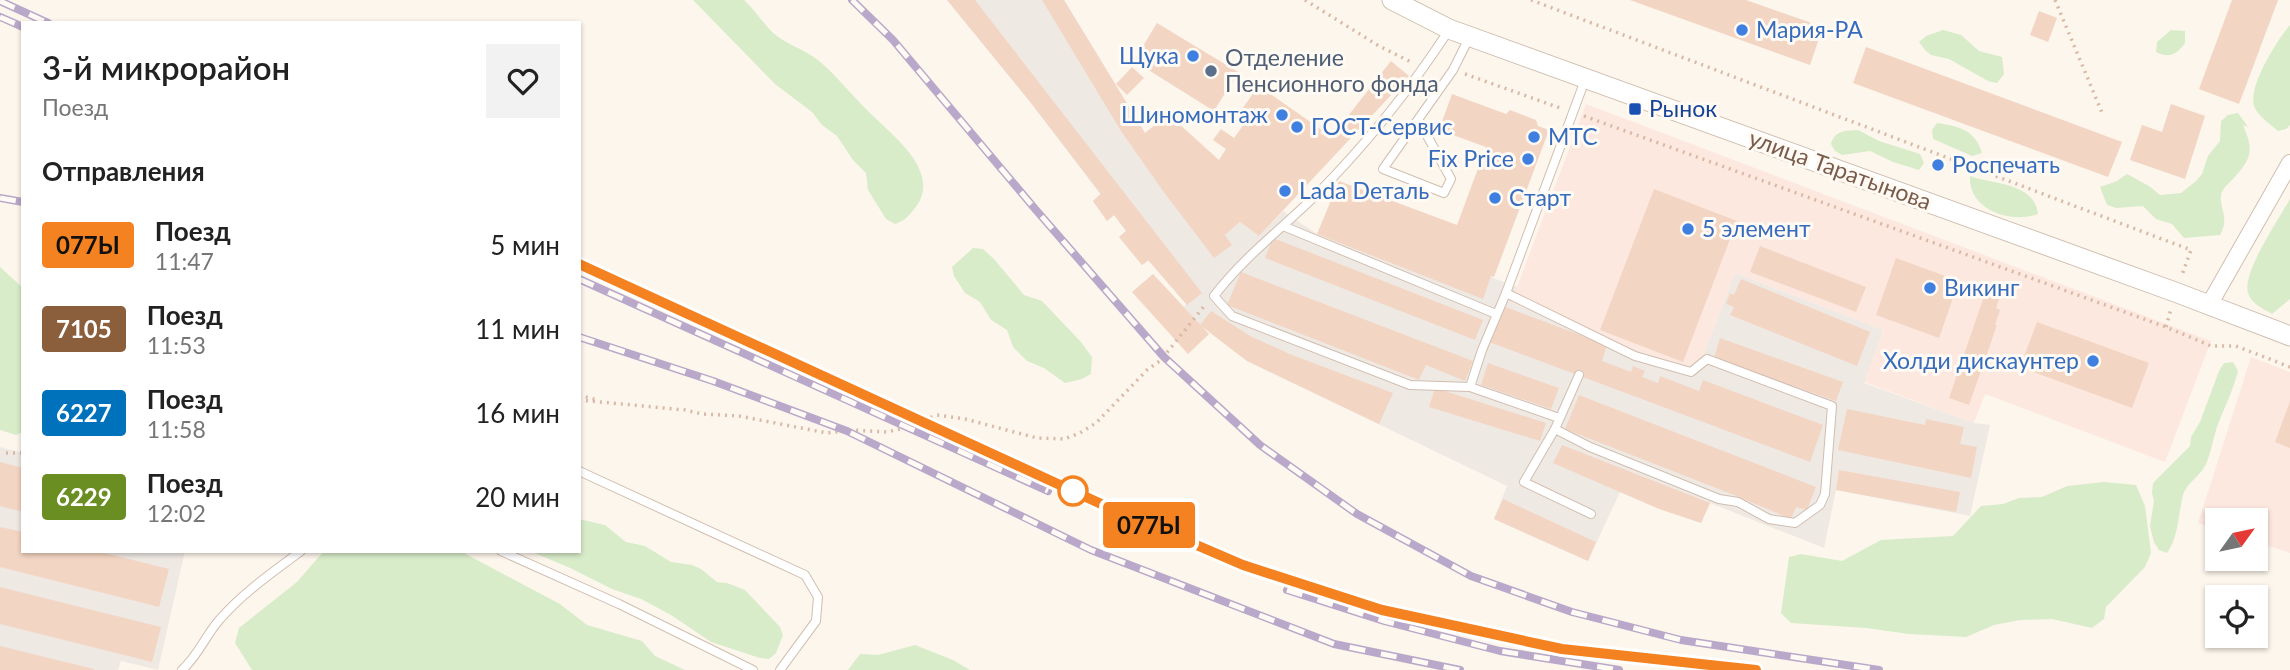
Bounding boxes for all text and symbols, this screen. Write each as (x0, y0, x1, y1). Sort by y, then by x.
place label: Мария-РА (1756, 15, 1863, 43)
marker: Мария-РА (1734, 22, 1750, 38)
place label: Щука (1119, 41, 1179, 69)
place label: Отделение Пенсионного фонда (1225, 43, 1439, 97)
button: heart (486, 44, 560, 118)
text: 3-й микрорайон (42, 47, 290, 87)
marker: Щука (1185, 48, 1201, 64)
marker: Отделение Пенсионного фонда (1203, 63, 1219, 79)
text: Поезд (42, 93, 108, 121)
place label: Рынок (1649, 94, 1717, 122)
place label: Шиномонтаж (1121, 100, 1268, 128)
marker: Рынок (1627, 101, 1643, 117)
marker: Шиномонтаж (1274, 107, 1290, 123)
place label: ГОСТ-Сервис (1311, 112, 1453, 140)
marker: ГОСТ-Сервис (1289, 119, 1305, 135)
place label: МТС (1548, 122, 1598, 150)
street label: улица Таратынова (1745, 123, 1935, 215)
marker: МТС (1526, 129, 1542, 145)
place label: Fix Price (1428, 144, 1514, 172)
place label: Роспечать (1952, 150, 2060, 178)
marker: Fix Price (1520, 151, 1536, 167)
text: Отправления (42, 155, 205, 187)
marker: Роспечать (1930, 157, 1946, 173)
place label: Lada Dеталь (1299, 176, 1429, 204)
marker: Lada Dеталь (1277, 183, 1293, 199)
place label: Старт (1509, 183, 1571, 211)
marker: Старт (1487, 190, 1503, 206)
place label: 5 элемент (1702, 214, 1811, 242)
text: Поезд (155, 215, 231, 247)
marker: 5 элемент (1680, 221, 1696, 237)
text: 5 мин (490, 229, 560, 261)
text: 077Ы (56, 230, 120, 259)
text: 11:47 (155, 247, 214, 275)
place label: Викинг (1944, 273, 2020, 301)
marker: Викинг (1922, 280, 1938, 296)
text: Поезд (147, 299, 223, 331)
text: 11 мин (475, 313, 560, 345)
text: 7105 (56, 314, 112, 343)
text: 11:53 (147, 331, 206, 359)
place label: Холди дискаунтер (1883, 346, 2079, 374)
marker: Холди дискаунтер (2085, 353, 2101, 369)
text: Поезд (147, 383, 223, 415)
text: 16 мин (475, 397, 560, 429)
text: 6227 (56, 398, 112, 427)
text: 11:58 (147, 415, 206, 443)
text: Поезд (147, 467, 223, 499)
unlabelled marker (1058, 476, 1088, 506)
text: 20 мин (475, 481, 560, 513)
text: 6229 (56, 482, 112, 511)
text: 12:02 (147, 499, 206, 527)
line badge: 077Ы (1100, 502, 1198, 548)
north arrow (2205, 508, 2268, 570)
map controls (2205, 508, 2268, 648)
text: 077Ы (1117, 510, 1181, 539)
button: locate (2205, 585, 2268, 648)

